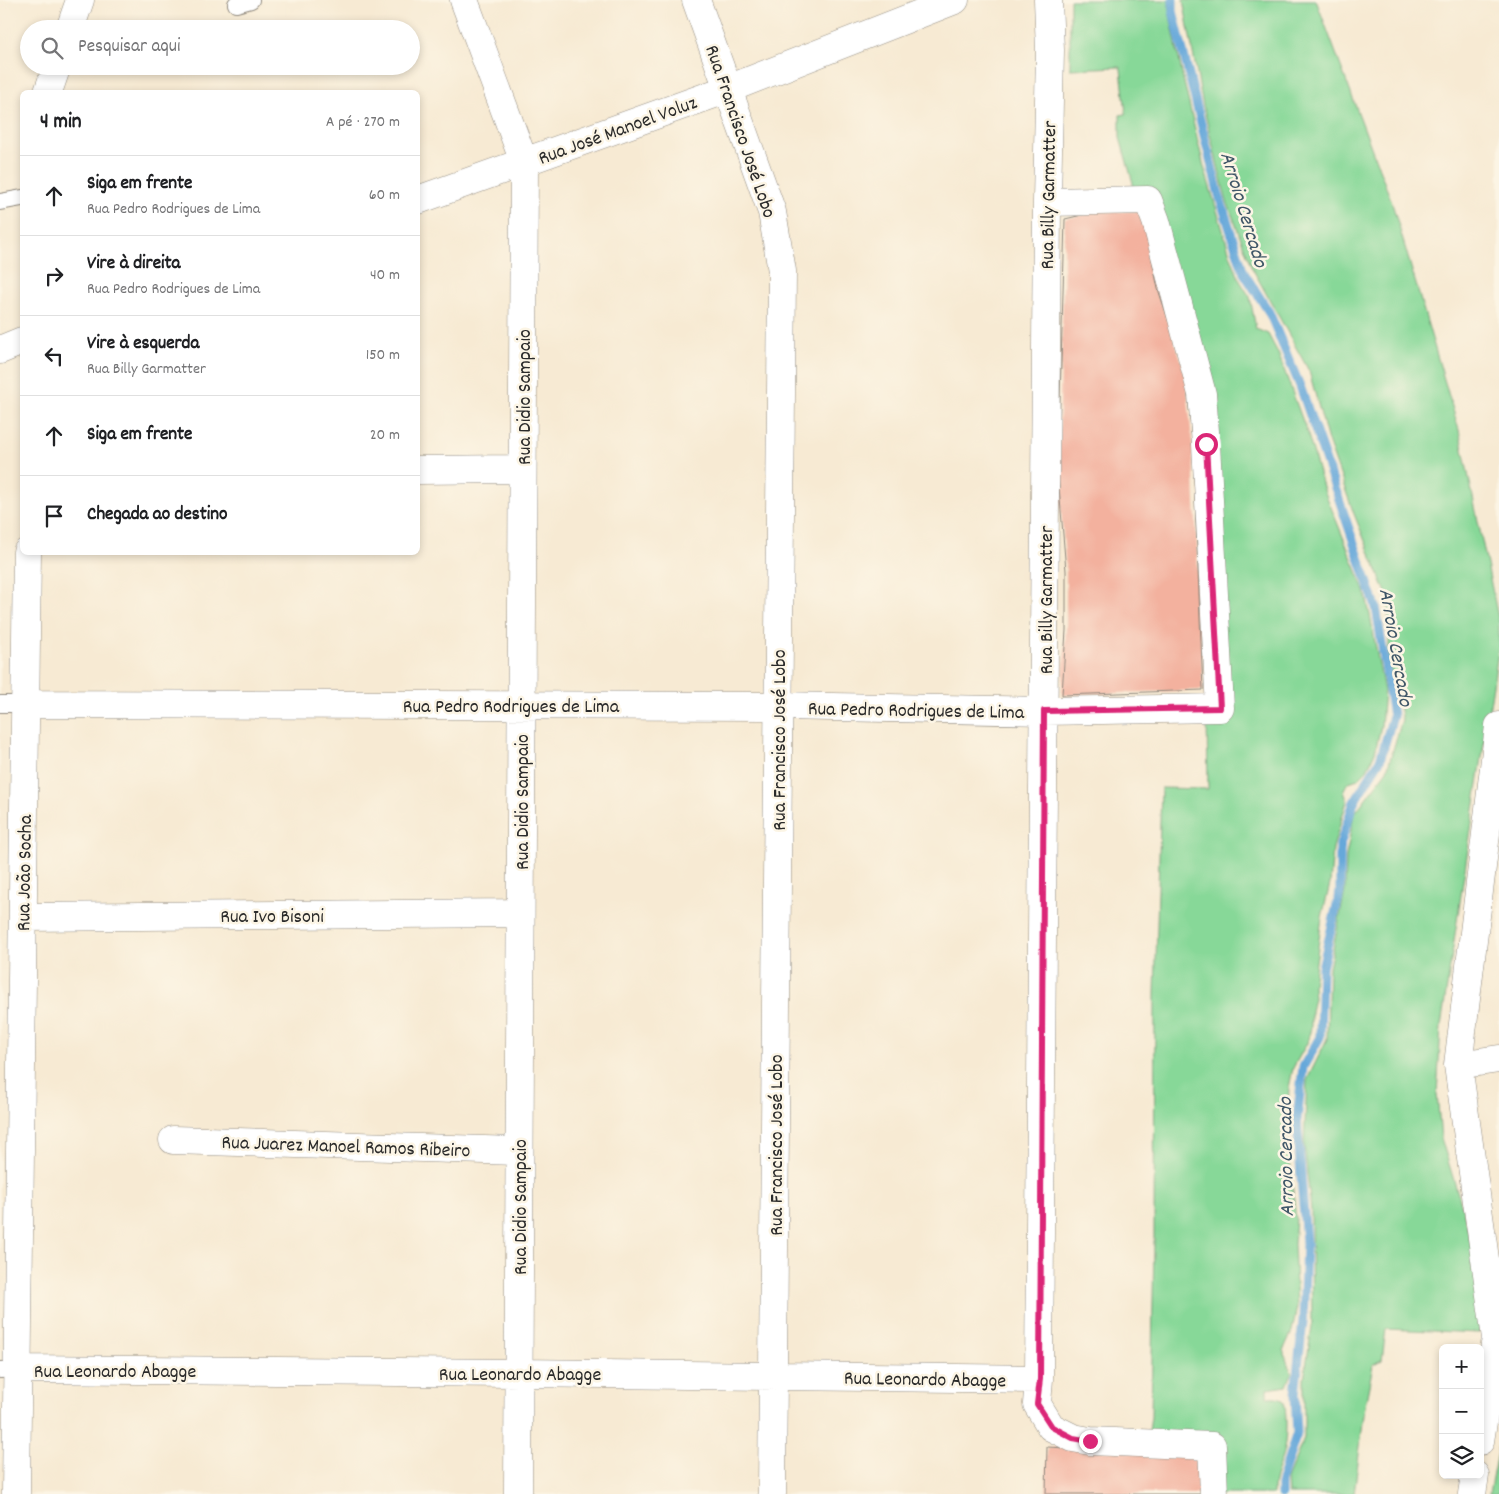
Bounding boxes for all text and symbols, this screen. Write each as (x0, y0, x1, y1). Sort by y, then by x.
search box (20, 20, 420, 75)
icon: search (38, 34, 66, 62)
text: Pesquisar aqui (78, 34, 180, 61)
street label: Rua Francisco José Lobo (696, 42, 782, 222)
street label: Rua José Manoel Voluz (535, 90, 702, 174)
text: 4 min (40, 108, 82, 138)
text: A pé · 270 m (326, 111, 400, 134)
street label: Rua Billy Garmatter (1035, 120, 1065, 270)
water label: Arroio Cercado (1210, 148, 1274, 273)
text: Siga em frente (87, 171, 192, 198)
icon: ahead (40, 182, 68, 210)
text: 60 m (369, 184, 400, 207)
text: Rua Pedro Rodrigues de Lima (87, 198, 260, 221)
text: Vire à direita (87, 251, 180, 278)
icon: right (40, 262, 68, 290)
text: 40 m (370, 264, 400, 287)
text: Rua Pedro Rodrigues de Lima (87, 278, 260, 301)
street label: Rua Didio Sampaio (512, 329, 540, 465)
text: Vire à esquerda (87, 331, 199, 358)
icon: left (40, 342, 68, 370)
text: 150 m (366, 344, 400, 367)
text: Rua Billy Garmatter (87, 358, 206, 381)
icon: ahead (40, 422, 68, 450)
text: Siga em frente (87, 422, 192, 449)
text: 20 m (370, 424, 400, 447)
route start (1195, 433, 1218, 456)
icon: arrive (40, 502, 68, 530)
text: Chegada ao destino (87, 502, 228, 529)
street label: Rua Billy Garmatter (1034, 525, 1062, 674)
water label: Arroio Cercado (1369, 586, 1419, 710)
street label: Rua Francisco José Lobo (767, 649, 795, 831)
street label: Rua Pedro Rodrigues de Lima (403, 694, 620, 722)
street label: Rua Pedro Rodrigues de Lima (807, 696, 1025, 728)
street label: Rua Didio Sampaio (510, 734, 538, 870)
street label: Rua João Socha (11, 814, 41, 931)
street label: Rua Ivo Bisoni (220, 904, 324, 932)
street label: Rua Francisco José Lobo (764, 1054, 792, 1236)
water label: Arroio Cercado (1272, 1095, 1304, 1217)
street label: Rua Juarez Manoel Ramos Ribeiro (221, 1130, 471, 1166)
street label: Rua Didio Sampaio (508, 1139, 536, 1275)
map controls (1439, 1344, 1484, 1479)
button: + (1439, 1344, 1484, 1389)
street label: Rua Leonardo Abagge (34, 1359, 196, 1387)
street label: Rua Leonardo Abagge (439, 1362, 601, 1390)
street label: Rua Leonardo Abagge (844, 1366, 1007, 1396)
button: − (1439, 1389, 1484, 1434)
route end (1079, 1430, 1102, 1453)
button: layers (1439, 1434, 1484, 1479)

